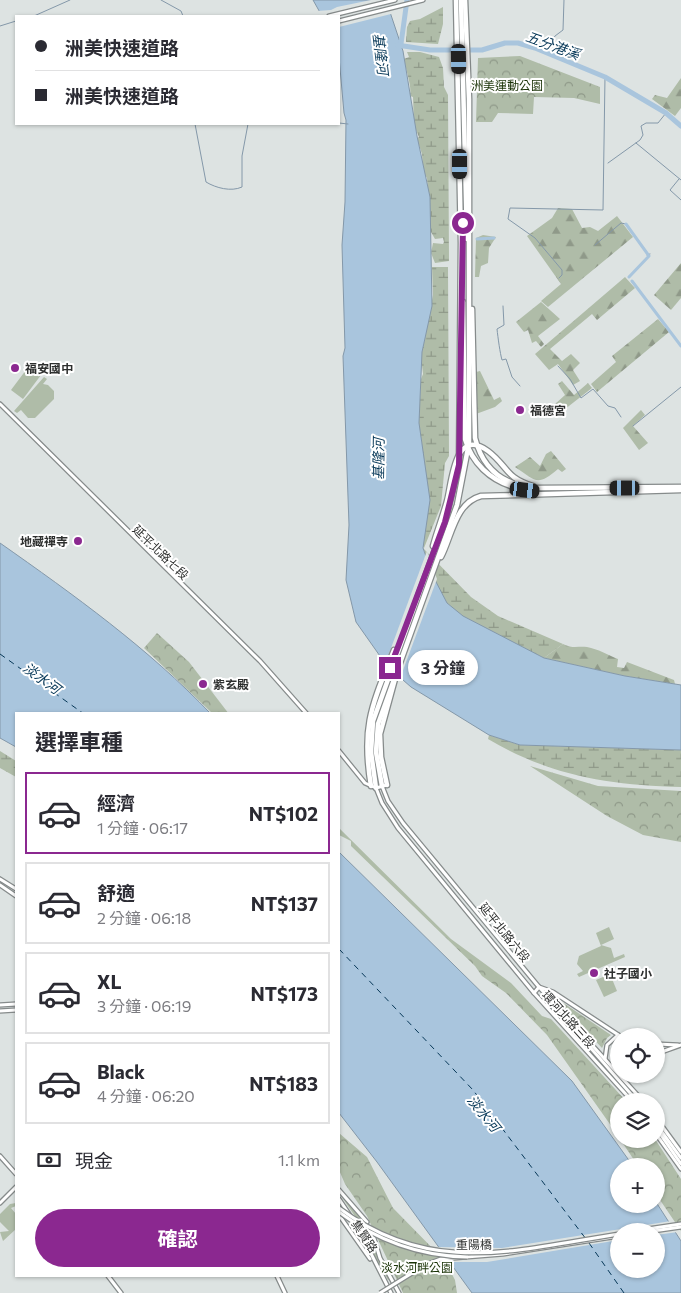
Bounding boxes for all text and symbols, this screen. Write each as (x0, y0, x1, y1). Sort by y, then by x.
water label: 五分港溪 (524, 27, 584, 63)
water label: 基隆河 (370, 32, 392, 79)
text: 洲美快速道路 (65, 36, 179, 59)
car (451, 44, 466, 74)
park label: 洲美運動公園 (471, 78, 543, 92)
text: 洲美快速道路 (65, 84, 179, 107)
car (452, 149, 467, 179)
route start (452, 212, 474, 234)
place label: 福安國中 (25, 361, 73, 375)
marker: 福安國中 (9, 362, 21, 374)
place label: 福德宮 (530, 403, 566, 417)
marker: 福德宮 (514, 404, 526, 416)
water label: 基隆河 (369, 435, 387, 480)
car (509, 481, 540, 499)
car (610, 481, 640, 496)
street label: 延平北路七段 (130, 522, 192, 582)
place label: 地藏禪寺 (20, 534, 68, 548)
marker: 地藏禪寺 (72, 535, 84, 547)
callout: 3 分鐘 (408, 650, 478, 686)
route end (379, 657, 401, 679)
text: 3 分鐘 (421, 658, 465, 677)
water label: 淡水河 (20, 659, 66, 699)
place label: 紫玄殿 (213, 677, 249, 691)
marker: 紫玄殿 (197, 678, 209, 690)
text: 選擇車種 (35, 728, 123, 755)
icon: car (37, 791, 82, 836)
text: 經濟 (97, 791, 135, 814)
text: NT$102 (249, 802, 318, 825)
text: 1 分鐘 · 06:17 (97, 818, 188, 837)
icon: car (37, 881, 82, 926)
text: 舒適 (97, 881, 135, 904)
text: NT$137 (251, 892, 318, 915)
street label: 延平北路六段 (477, 900, 533, 964)
text: 2 分鐘 · 06:18 (97, 908, 191, 927)
place label: 社子國小 (604, 966, 652, 980)
marker: 社子國小 (588, 967, 600, 979)
text: XL (97, 970, 122, 993)
icon: car (37, 971, 82, 1016)
text: NT$173 (250, 982, 318, 1005)
street label: 環河北路三段 (540, 988, 598, 1050)
text: 3 分鐘 · 06:19 (97, 996, 192, 1015)
map controls (610, 1028, 665, 1278)
button: locate (610, 1028, 665, 1083)
text: Black (97, 1060, 145, 1083)
icon: car (37, 1061, 82, 1106)
text: NT$183 (249, 1072, 318, 1095)
text: 4 分鐘 · 06:20 (97, 1086, 195, 1105)
water label: 淡水河 (464, 1091, 506, 1137)
button: layers (610, 1093, 665, 1148)
icon: cash (35, 1146, 63, 1174)
text: 現金 (75, 1149, 113, 1172)
text: 1.1 km (278, 1150, 320, 1169)
button: + (610, 1158, 665, 1213)
button: 確認 (35, 1209, 320, 1267)
street label: 集賢路 (349, 1217, 381, 1255)
button: − (610, 1223, 665, 1278)
street label: 重陽橋 (456, 1237, 492, 1251)
park label: 淡水河畔公園 (381, 1260, 453, 1274)

